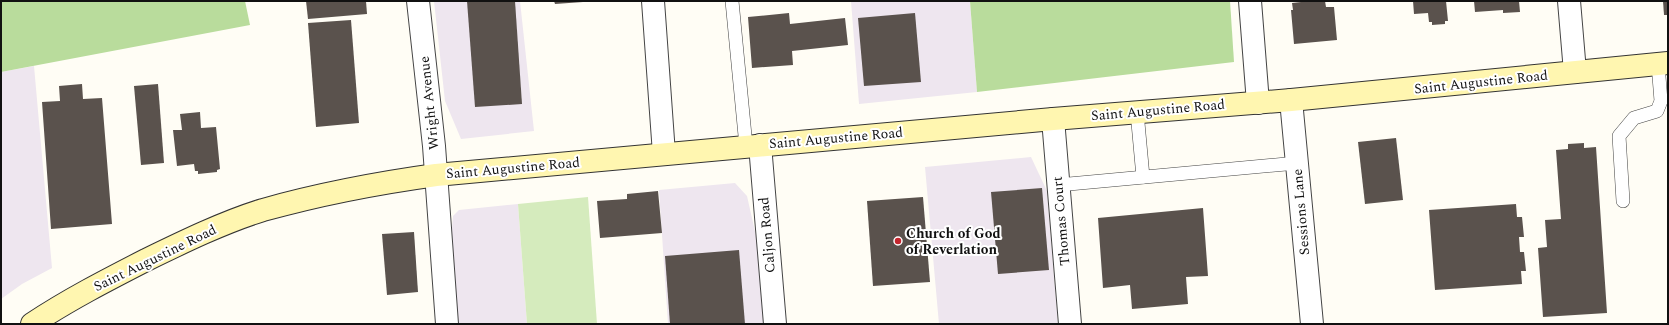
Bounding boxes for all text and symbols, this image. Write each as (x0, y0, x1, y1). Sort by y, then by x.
street label: Wright Avenue (414, 55, 444, 151)
street label: Saint Augustine Road (1413, 65, 1549, 99)
street label: Saint Augustine Road (1090, 94, 1226, 126)
street label: Saint Augustine Road (768, 122, 904, 154)
street label: Saint Augustine Road (445, 152, 581, 184)
street label: Sessions Lane (1287, 168, 1315, 256)
street label: Thomas Court (1047, 175, 1075, 267)
street label: Caljon Road (753, 196, 781, 274)
street label: Saint Augustine Road (90, 219, 220, 297)
place label: Church of God of Reverlation (906, 223, 1001, 260)
marker: Church of God of Reverlation (893, 236, 903, 246)

